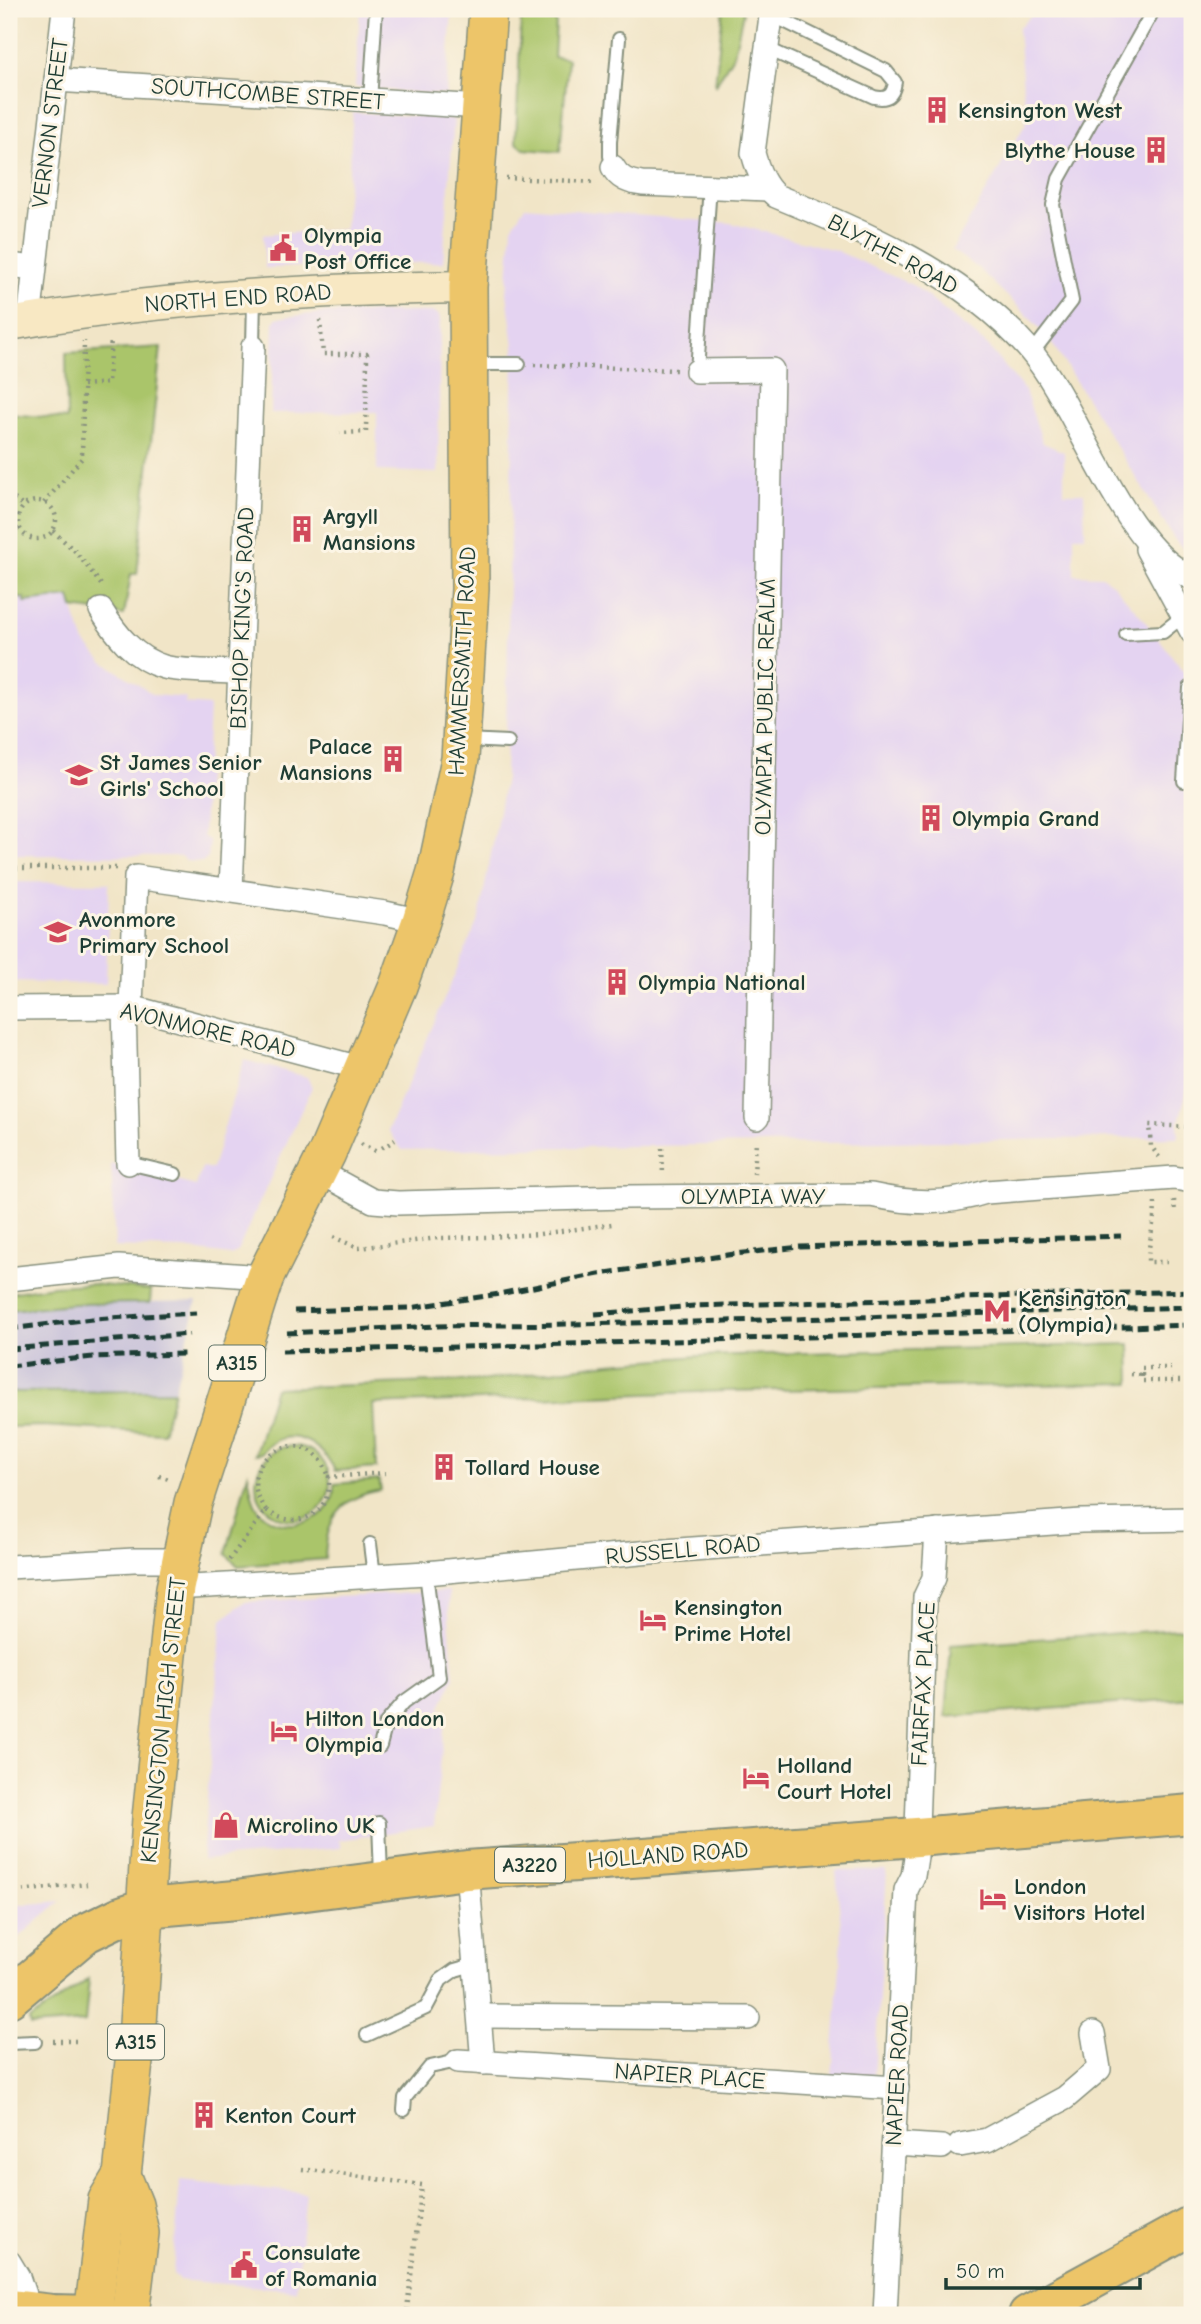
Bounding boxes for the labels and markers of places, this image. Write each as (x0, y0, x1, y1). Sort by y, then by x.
building icon: Kensington West (922, 95, 952, 125)
place label: Kensington West (958, 97, 1122, 124)
building icon: Blythe House (1141, 135, 1171, 165)
place label: Blythe House (1005, 137, 1135, 164)
place label: Olympia Post Office (304, 222, 411, 275)
public building icon: Olympia Post Office (268, 233, 298, 263)
place label: Argyll Mansions (323, 503, 415, 556)
building icon: Argyll Mansions (287, 514, 317, 544)
place label: Palace Mansions (280, 733, 372, 786)
building icon: Palace Mansions (378, 744, 408, 774)
place label: St James Senior Girls' School (100, 749, 262, 802)
school or university icon: St James Senior Girls' School (64, 760, 94, 790)
building icon: Olympia Grand (916, 803, 946, 833)
place label: Olympia Grand (952, 805, 1099, 832)
place label: Avonmore Primary School (79, 906, 229, 959)
school or university icon: Avonmore Primary School (43, 917, 73, 947)
building icon: Olympia National (602, 967, 632, 997)
place label: Olympia National (638, 969, 806, 996)
place label: Kensington (Olympia) (1018, 1285, 1127, 1338)
metro station icon: Kensington (Olympia) (982, 1296, 1012, 1326)
building icon: Tollard House (429, 1452, 459, 1482)
place label: Tollard House (465, 1454, 600, 1481)
place label: Kensington Prime Hotel (674, 1594, 791, 1647)
hotel icon: Kensington Prime Hotel (638, 1605, 668, 1635)
place label: Hilton London Olympia (305, 1705, 445, 1758)
hotel icon: Hilton London Olympia (269, 1716, 299, 1746)
place label: Holland Court Hotel (777, 1752, 892, 1805)
hotel icon: Holland Court Hotel (741, 1763, 771, 1793)
shop icon: Microlino UK (211, 1810, 241, 1840)
place label: Microlino UK (247, 1812, 375, 1839)
place label: London Visitors Hotel (1014, 1873, 1145, 1926)
hotel icon: London Visitors Hotel (978, 1884, 1008, 1914)
building icon: Kenton Court (189, 2100, 219, 2130)
place label: Kenton Court (225, 2102, 356, 2129)
place label: Consulate of Romania (265, 2239, 377, 2292)
public building icon: Consulate of Romania (229, 2250, 259, 2280)

